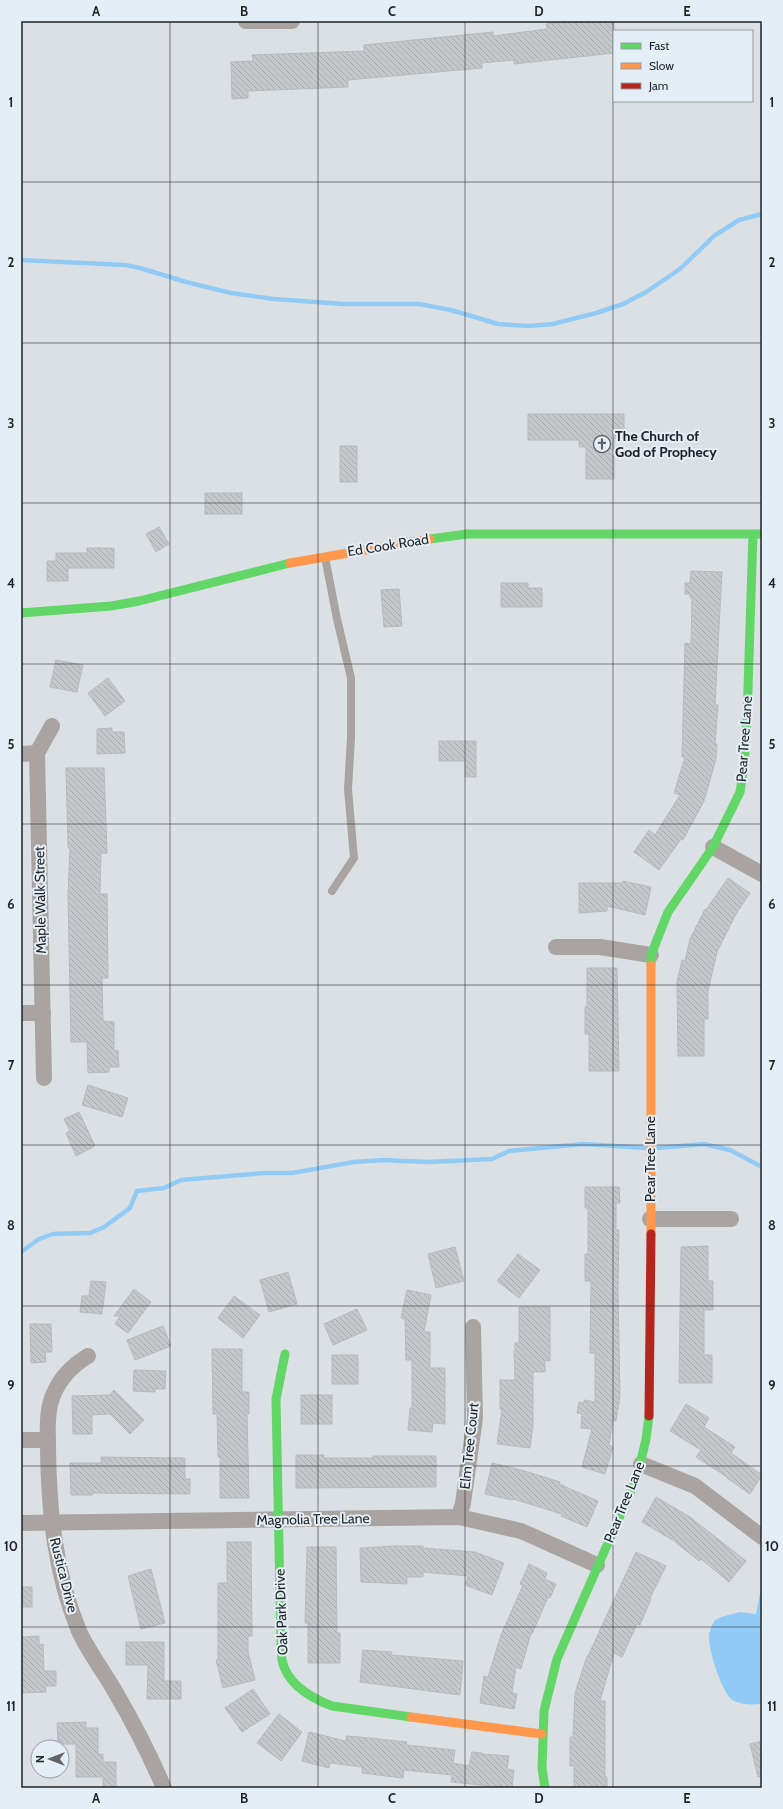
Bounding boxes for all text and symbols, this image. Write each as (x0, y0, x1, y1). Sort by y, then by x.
text: A (92, 3, 101, 19)
text: B (240, 3, 248, 19)
text: C (388, 3, 396, 19)
text: D (534, 3, 544, 19)
text: E (683, 3, 691, 19)
legend (613, 30, 753, 102)
text: Fast (649, 38, 669, 53)
text: Slow (649, 58, 674, 73)
text: Jam (648, 78, 668, 93)
text: 1 (9, 94, 13, 110)
text: 1 (770, 94, 774, 110)
text: 2 (8, 254, 15, 270)
text: 2 (769, 254, 776, 270)
text: 3 (7, 415, 15, 431)
text: 3 (768, 415, 776, 431)
place label: The Church of God of Prophecy (615, 427, 717, 461)
church icon: The Church of God of Prophecy (592, 434, 612, 454)
street label: Ed Cook Road (346, 530, 430, 560)
text: 4 (7, 575, 15, 591)
text: 4 (768, 575, 776, 591)
street label: Pear Tree Lane (732, 695, 756, 783)
text: 5 (8, 736, 15, 752)
text: 5 (769, 736, 776, 752)
street label: Maple Walk Street (30, 846, 50, 954)
text: 6 (7, 896, 15, 912)
text: 6 (768, 896, 776, 912)
text: 7 (8, 1057, 15, 1073)
text: 7 (769, 1057, 776, 1073)
street label: Pear Tree Lane (641, 1116, 659, 1202)
text: 8 (7, 1217, 15, 1233)
text: 8 (768, 1217, 776, 1233)
text: 9 (7, 1377, 15, 1393)
text: 9 (768, 1377, 776, 1393)
street label: Elm Tree Court (455, 1401, 483, 1490)
street label: Pear Tree Lane (600, 1459, 648, 1545)
street label: Magnolia Tree Lane (256, 1509, 370, 1529)
street label: Rustica Drive (46, 1536, 82, 1614)
text: 10 (4, 1538, 18, 1554)
text: 10 (765, 1538, 779, 1554)
street label: Oak Park Drive (270, 1568, 292, 1656)
text: 11 (6, 1698, 16, 1714)
text: 11 (767, 1698, 777, 1714)
north arrow (30, 1739, 70, 1779)
text: N (33, 1755, 47, 1763)
text: A (92, 1790, 101, 1806)
text: B (240, 1790, 248, 1806)
text: C (388, 1790, 396, 1806)
text: D (534, 1790, 544, 1806)
text: E (683, 1790, 691, 1806)

